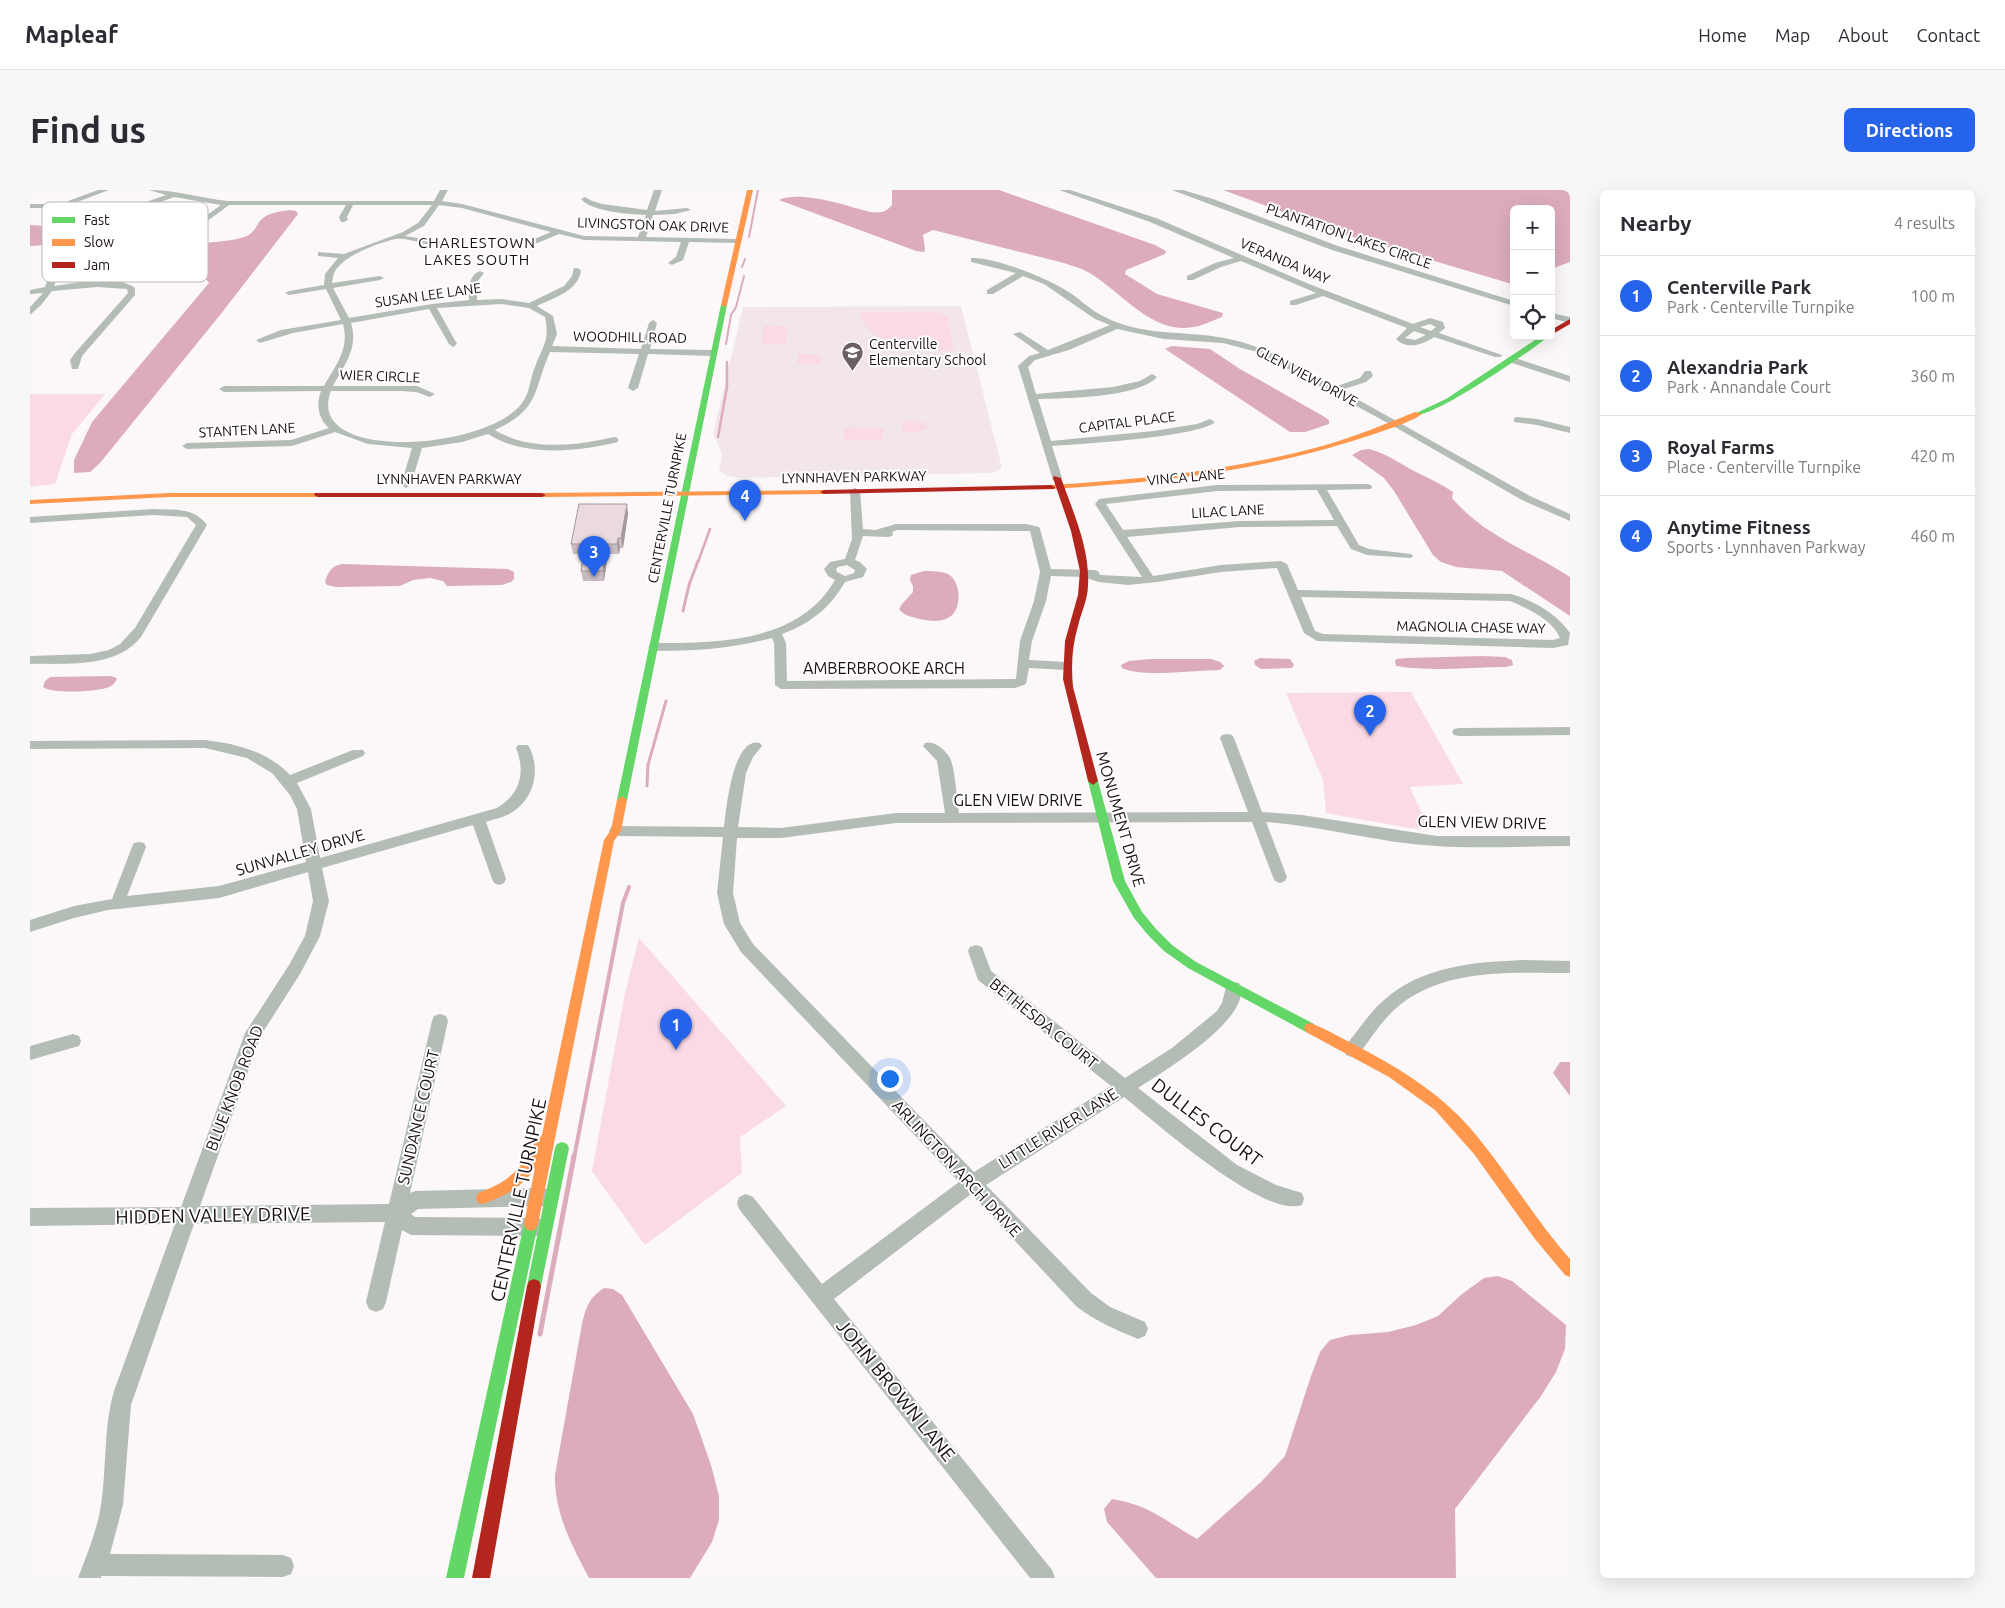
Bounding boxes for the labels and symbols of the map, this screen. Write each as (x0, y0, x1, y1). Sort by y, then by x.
street label: PLANTATION LAKES CIRCLE (1264, 200, 1434, 272)
legend (42, 202, 208, 282)
text: Fast (84, 212, 110, 228)
street label: LIVINGSTON OAK DRIVE (577, 214, 729, 236)
text: Slow (84, 234, 114, 250)
district label: CHARLESTOWN LAKES SOUTH (418, 234, 536, 268)
street label: VERANDA WAY (1238, 235, 1332, 287)
text: Jam (84, 257, 110, 273)
street label: SUSAN LEE LANE (374, 280, 482, 310)
street label: WOODHILL ROAD (573, 328, 687, 346)
place label: Centerville Elementary School (869, 336, 987, 368)
school or university icon: Centerville Elementary School (841, 340, 865, 371)
street label: GLEN VIEW DRIVE (1253, 342, 1361, 410)
street label: WIER CIRCLE (339, 367, 421, 385)
street label: CAPITAL PLACE (1078, 408, 1177, 436)
street label: STANTEN LANE (198, 419, 296, 441)
street label: CENTERVILLE TURNPIKE (645, 431, 689, 585)
street label: VINCA LANE (1146, 466, 1226, 488)
street label: LYNNHAVEN PARKWAY (781, 468, 927, 486)
street label: LYNNHAVEN PARKWAY (376, 471, 522, 487)
pin: 4 (729, 480, 761, 521)
street label: LILAC LANE (1191, 501, 1265, 521)
pin: 3 (578, 536, 610, 577)
street label: MAGNOLIA CHASE WAY (1396, 618, 1546, 636)
street label: AMBERBROOKE ARCH (803, 659, 965, 677)
pin: 2 (1354, 695, 1386, 736)
street label: MONUMENT DRIVE (1093, 749, 1149, 889)
street label: GLEN VIEW DRIVE (953, 791, 1083, 809)
street label: GLEN VIEW DRIVE (1417, 812, 1547, 832)
street label: SUNVALLEY DRIVE (234, 825, 367, 879)
street label: BETHESDA COURT (986, 974, 1102, 1072)
pin: 1 (660, 1009, 692, 1050)
street label: BLUE KNOB ROAD (202, 1023, 266, 1153)
street label: SUNDANCE COURT (394, 1048, 442, 1186)
your location (877, 1066, 903, 1092)
street label: DULLES COURT (1148, 1073, 1267, 1171)
street label: LITTLE RIVER LANE (995, 1084, 1121, 1172)
street label: CENTERVILLE TURNPIKE (486, 1096, 550, 1304)
street label: ARLINGTON ARCH DRIVE (889, 1096, 1025, 1240)
street label: HIDDEN VALLEY DRIVE (115, 1202, 311, 1228)
street label: JOHN BROWN LANE (832, 1315, 960, 1465)

